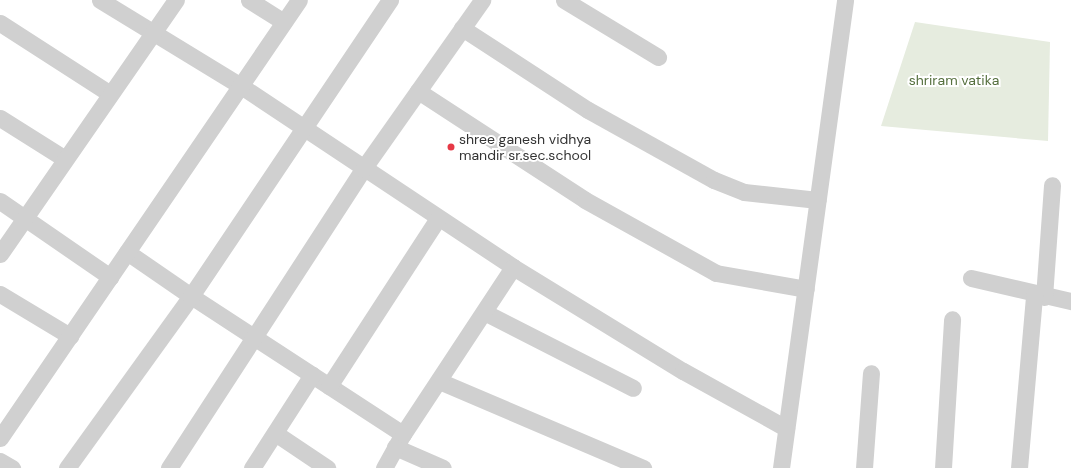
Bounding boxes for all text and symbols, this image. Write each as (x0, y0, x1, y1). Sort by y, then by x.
park label: shriram vatika (909, 72, 999, 88)
place label: shree ganesh vidhya mandir sr.sec.school (459, 131, 591, 164)
marker: shree ganesh vidhya mandir sr.sec.school (446, 142, 456, 152)

